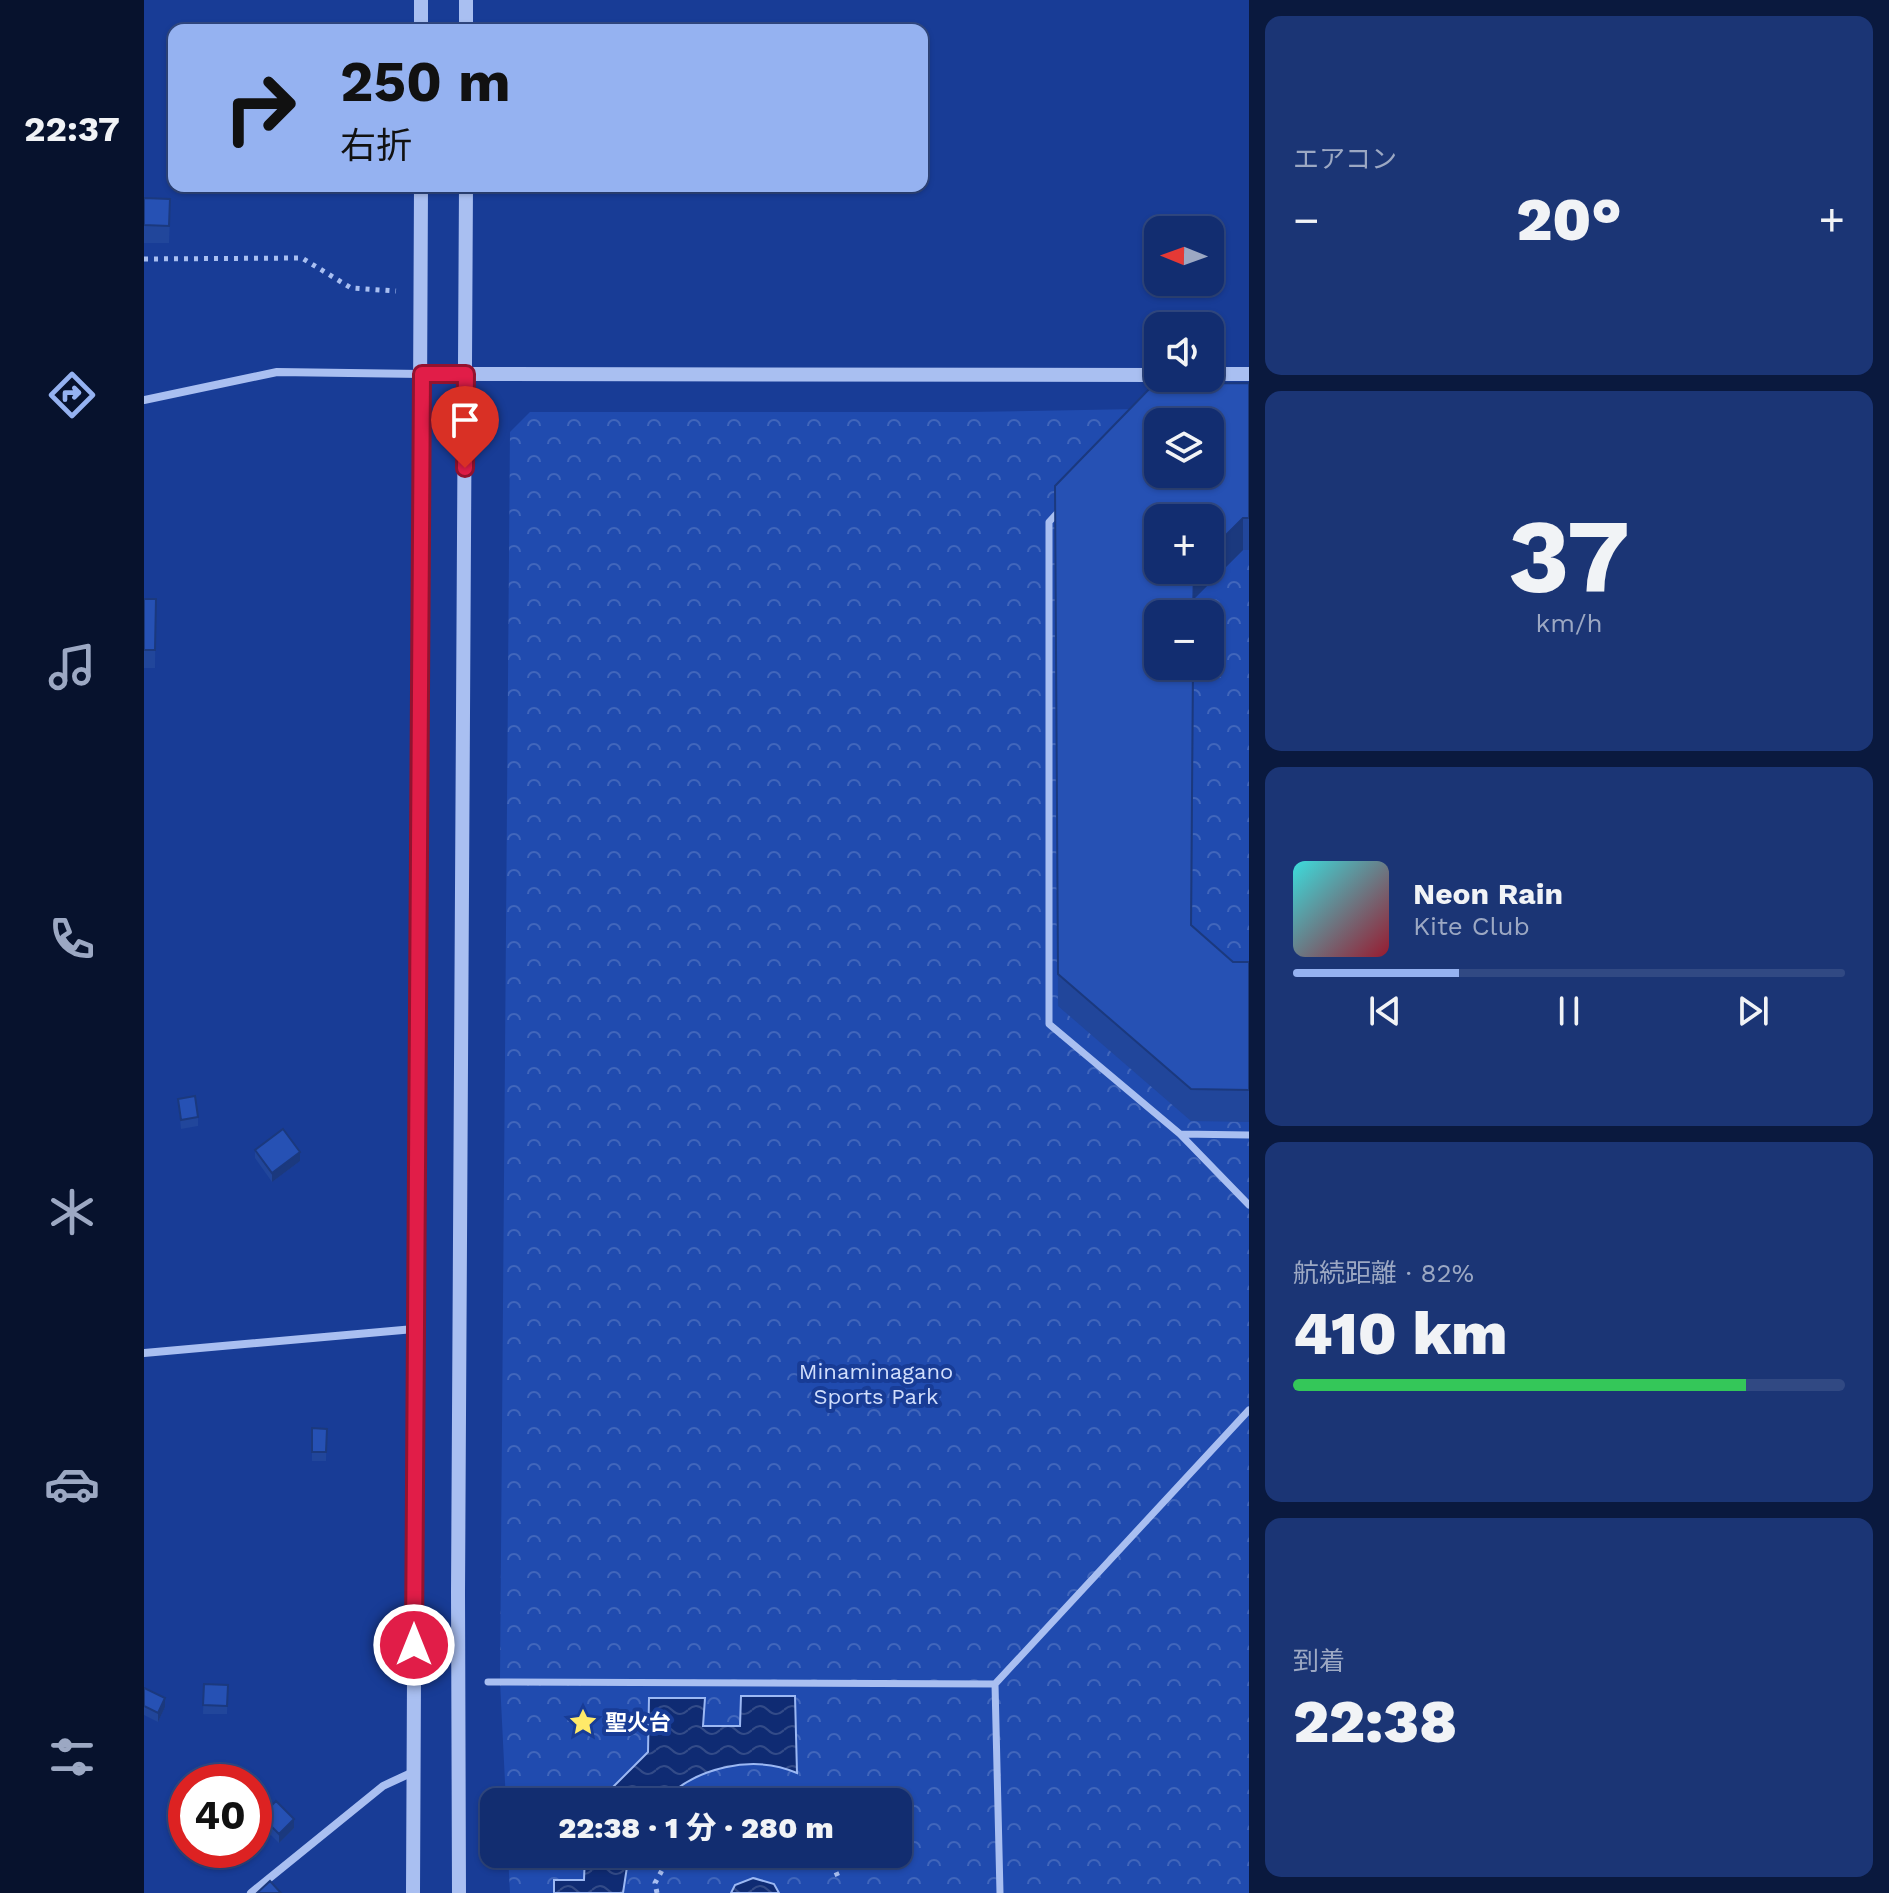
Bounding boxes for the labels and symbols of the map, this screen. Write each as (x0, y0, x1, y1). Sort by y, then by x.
north arrow (1144, 216, 1224, 296)
pin (431, 386, 499, 468)
park label: Minaminagano Sports Park (799, 1359, 953, 1409)
position arrow (372, 1603, 456, 1687)
place icon: 聖火台 (568, 1707, 598, 1737)
place label: 聖火台 (605, 1710, 671, 1735)
speed limit sign: 40 (168, 1764, 272, 1868)

